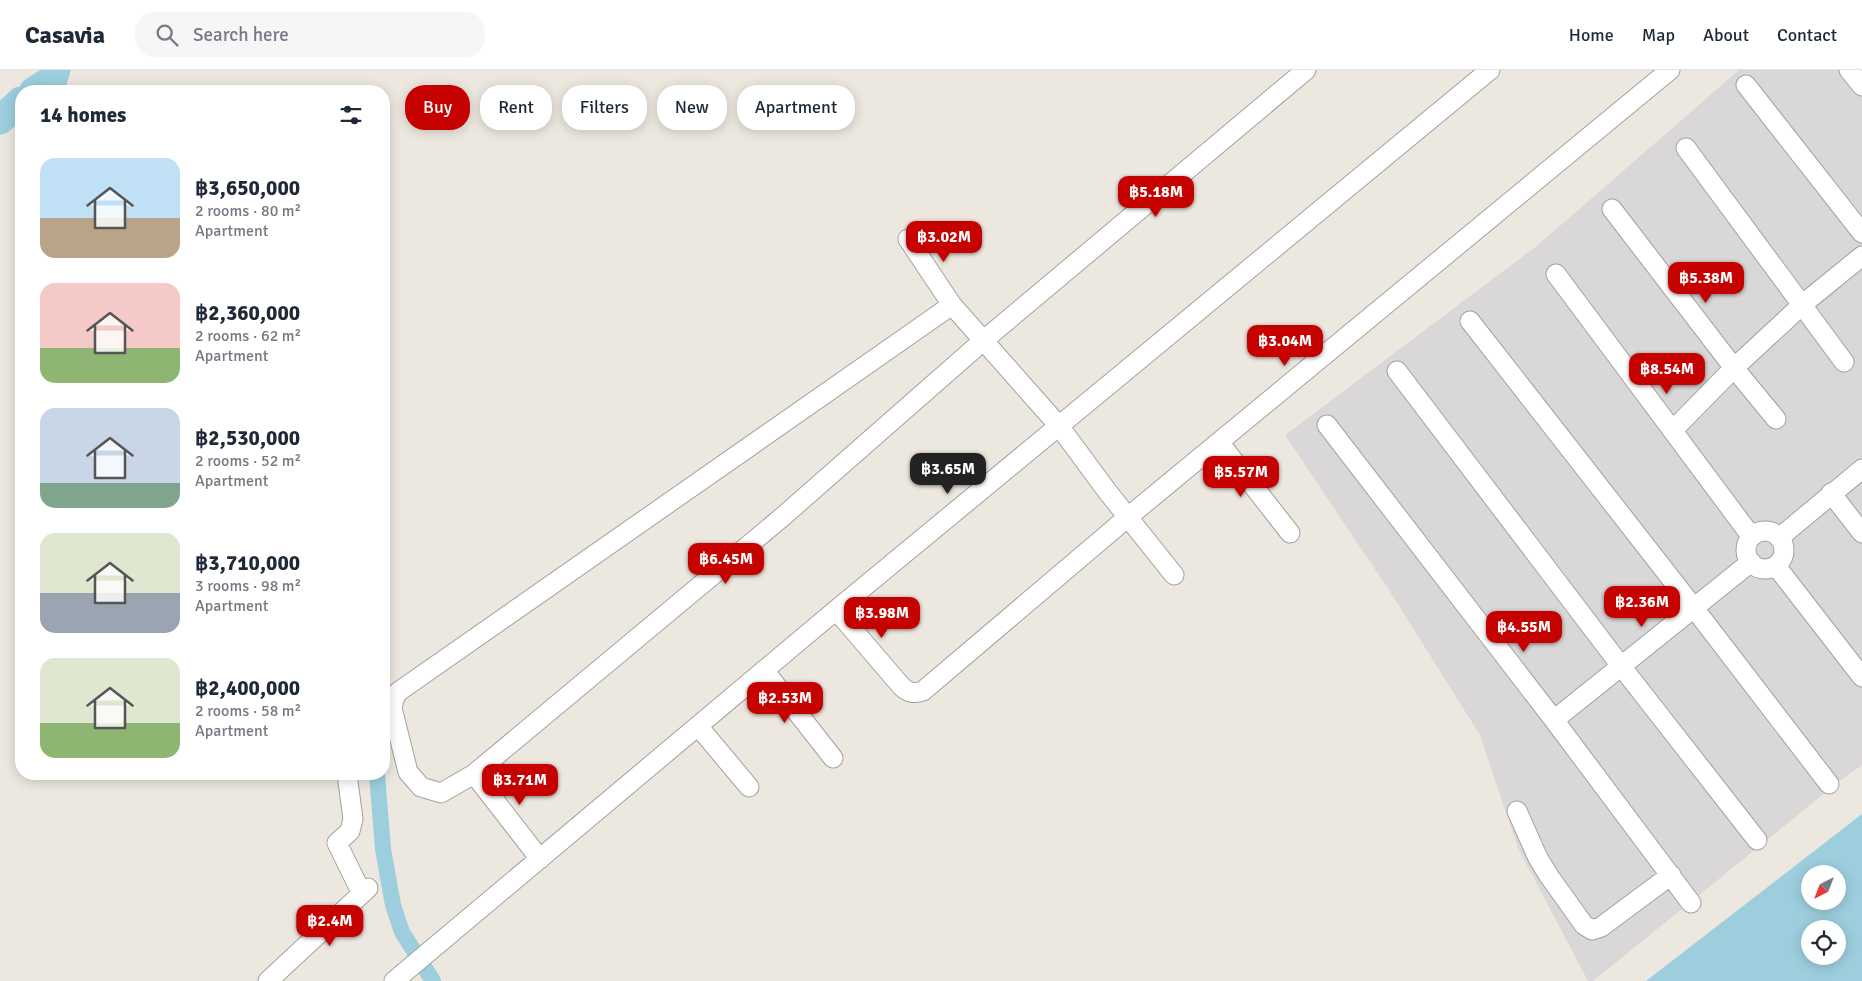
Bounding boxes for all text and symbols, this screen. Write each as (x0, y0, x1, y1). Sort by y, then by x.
search box (135, 12, 485, 57)
text: Casavia (25, 20, 105, 50)
icon: search (153, 21, 181, 49)
text: Search here (193, 23, 289, 47)
text: Home (1569, 24, 1614, 46)
text: Map (1642, 24, 1675, 46)
text: About (1703, 24, 1749, 46)
text: Contact (1777, 24, 1837, 46)
chip: Buy (405, 85, 470, 130)
chip: Rent (480, 85, 552, 130)
chip: Filters (562, 85, 647, 130)
chip: New (657, 85, 727, 130)
chip: Apartment (737, 85, 855, 130)
icon: filters (337, 101, 365, 129)
text: 14 homes (40, 102, 126, 128)
text: ฿3,650,000 (195, 175, 300, 201)
pin: ฿5.18M (1115, 176, 1197, 218)
icon: home (80, 178, 140, 238)
text: ฿5.18M (1129, 182, 1183, 202)
text: 2 rooms · 80 m² (195, 201, 301, 221)
pin: ฿3.02M (903, 220, 985, 263)
text: Apartment (195, 221, 268, 241)
text: ฿3.02M (917, 227, 971, 247)
pin: ฿5.38M (1665, 262, 1747, 304)
text: ฿5.38M (1679, 268, 1733, 288)
text: ฿2,360,000 (195, 300, 300, 326)
icon: home (80, 303, 140, 363)
pin: ฿3.04M (1244, 324, 1326, 367)
text: 2 rooms · 62 m² (195, 326, 301, 346)
text: ฿3.04M (1258, 331, 1312, 351)
text: Apartment (195, 346, 268, 366)
pin: ฿8.54M (1626, 352, 1708, 395)
text: ฿8.54M (1640, 359, 1694, 379)
text: ฿2,530,000 (195, 425, 300, 451)
icon: home (80, 428, 140, 488)
text: 2 rooms · 52 m² (195, 451, 301, 471)
pin: ฿3.65M (907, 452, 989, 495)
pin: ฿5.57M (1200, 456, 1282, 498)
text: ฿3.65M (921, 459, 975, 479)
text: ฿5.57M (1214, 462, 1268, 482)
text: Apartment (195, 471, 268, 491)
pin: ฿6.45M (685, 542, 767, 585)
text: ฿6.45M (699, 549, 753, 569)
text: ฿3,710,000 (195, 550, 300, 576)
icon: home (80, 553, 140, 613)
text: 3 rooms · 98 m² (195, 576, 301, 596)
pin: ฿2.36M (1601, 586, 1683, 628)
text: ฿2.36M (1615, 592, 1669, 612)
text: Apartment (195, 596, 268, 616)
pin: ฿3.98M (841, 596, 923, 639)
text: ฿3.98M (855, 603, 909, 623)
pin: ฿4.55M (1483, 610, 1565, 653)
text: ฿4.55M (1497, 617, 1551, 637)
text: ฿2,400,000 (195, 675, 300, 701)
icon: home (80, 678, 140, 738)
pin: ฿2.53M (744, 682, 826, 724)
text: ฿2.53M (758, 688, 812, 708)
text: 2 rooms · 58 m² (195, 701, 301, 721)
text: Apartment (195, 721, 268, 741)
pin: ฿3.71M (479, 764, 561, 806)
text: ฿3.71M (493, 770, 547, 790)
north arrow (1801, 865, 1846, 910)
map controls (1801, 865, 1846, 965)
pin: ฿2.4M (295, 904, 365, 947)
text: ฿2.4M (307, 911, 353, 931)
button: locate (1801, 920, 1846, 965)

